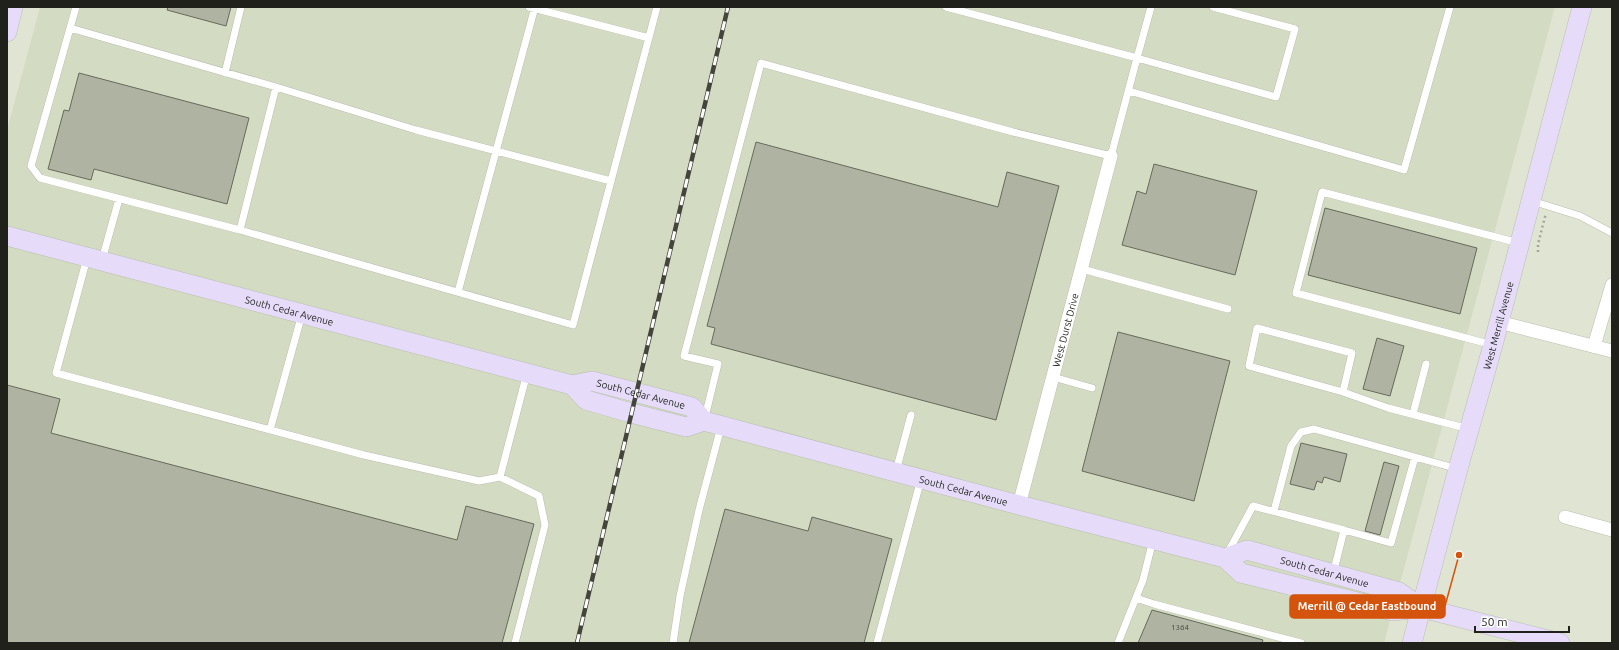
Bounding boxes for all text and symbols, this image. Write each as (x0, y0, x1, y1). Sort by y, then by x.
street label: West Merrill Avenue (1481, 280, 1515, 371)
street label: West Durst Drive (1050, 292, 1080, 368)
street label: South Cedar Avenue (244, 294, 335, 327)
street label: South Cedar Avenue (595, 377, 687, 411)
street label: South Cedar Avenue (918, 473, 1009, 507)
street label: South Cedar Avenue (1279, 554, 1370, 589)
callout: Merrill @ Cedar Eastbound (1290, 595, 1445, 618)
text: Merrill @ Cedar Eastbound (1298, 600, 1436, 612)
scale bar (1475, 608, 1569, 634)
text: 50 m (1481, 615, 1508, 628)
house number: 1364 (1171, 623, 1190, 632)

